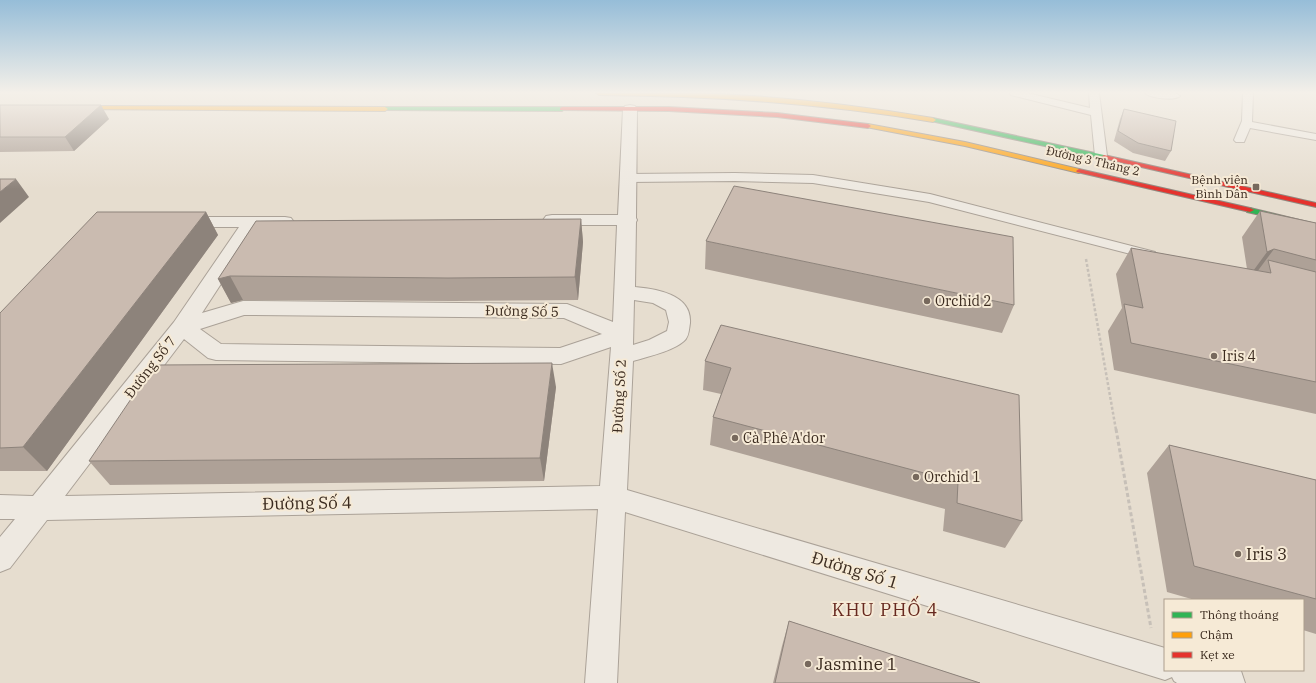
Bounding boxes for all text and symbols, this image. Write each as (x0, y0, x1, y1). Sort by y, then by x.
street label: Đường 3 Tháng 2 (1045, 142, 1141, 179)
place label: Bệnh viện Bình Dân (1191, 172, 1248, 201)
marker: Bệnh viện Bình Dân (1251, 182, 1261, 192)
place label: Orchid 2 (935, 292, 992, 310)
marker: Orchid 2 (922, 296, 932, 306)
street label: Đường Số 5 (485, 301, 559, 321)
street label: Đường Số 7 (120, 332, 180, 402)
place label: Iris 4 (1222, 347, 1256, 365)
marker: Iris 4 (1209, 351, 1219, 361)
street label: Đường Số 2 (608, 359, 630, 433)
place label: Cà Phê A'dor (743, 429, 826, 447)
marker: Cà Phê A'dor (730, 433, 740, 443)
place label: Orchid 1 (924, 468, 981, 486)
marker: Orchid 1 (911, 472, 921, 482)
street label: Đường Số 4 (262, 491, 352, 515)
place label: Iris 3 (1246, 543, 1287, 565)
street label: Đường Số 1 (809, 546, 901, 594)
marker: Iris 3 (1233, 549, 1243, 559)
district label: KHU PHỐ 4 (832, 595, 938, 621)
legend (1164, 599, 1304, 671)
text: Thông thoáng (1200, 607, 1279, 622)
text: Chậm (1200, 627, 1234, 642)
text: Kẹt xe (1200, 647, 1235, 662)
place label: Jasmine 1 (816, 653, 897, 675)
marker: Jasmine 1 (803, 659, 813, 669)

